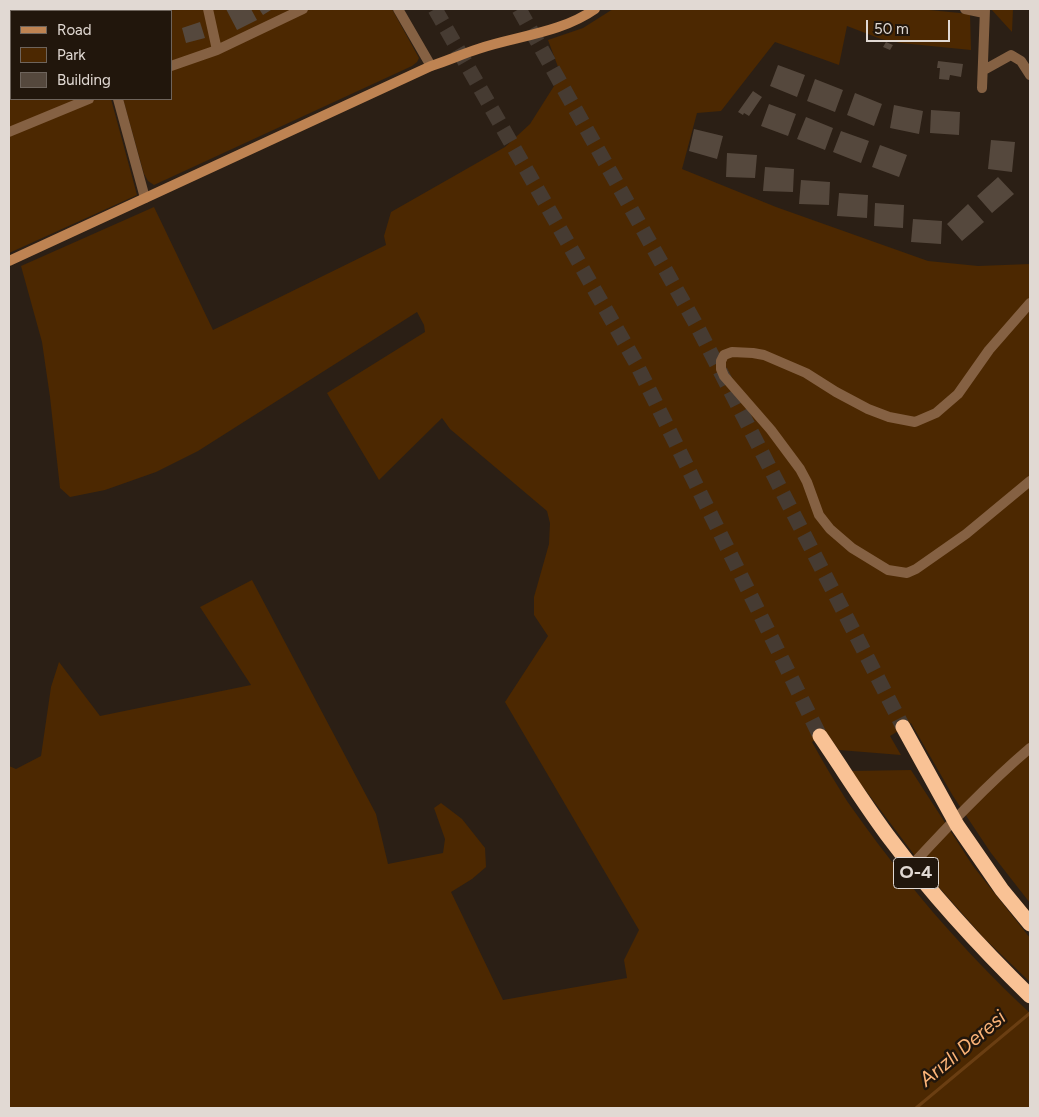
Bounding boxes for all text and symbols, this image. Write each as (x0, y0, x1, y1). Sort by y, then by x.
legend (10, 10, 172, 100)
scale bar (869, 10, 953, 42)
text: 50 m (874, 20, 909, 38)
text: Road (57, 21, 92, 39)
text: Park (57, 46, 86, 64)
text: Building (57, 71, 111, 89)
road number: O-4 (894, 858, 938, 888)
water label: Arızlı Deresi (915, 1006, 1011, 1092)

